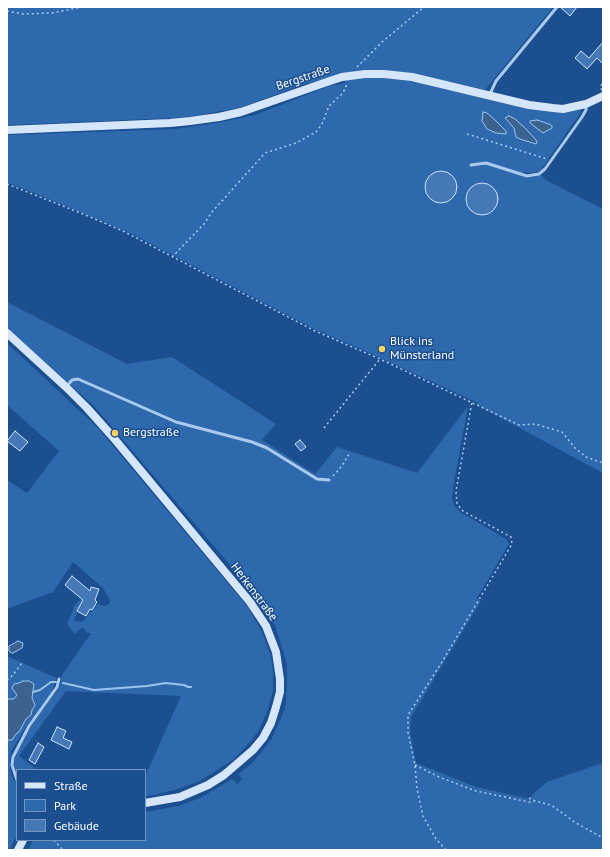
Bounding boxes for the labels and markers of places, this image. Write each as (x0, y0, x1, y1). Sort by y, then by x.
place label: Blick ins Münsterland (390, 335, 454, 363)
marker: Blick ins Münsterland (377, 344, 387, 354)
place label: Bergstraße (123, 426, 179, 440)
marker: Bergstraße (110, 428, 120, 438)

